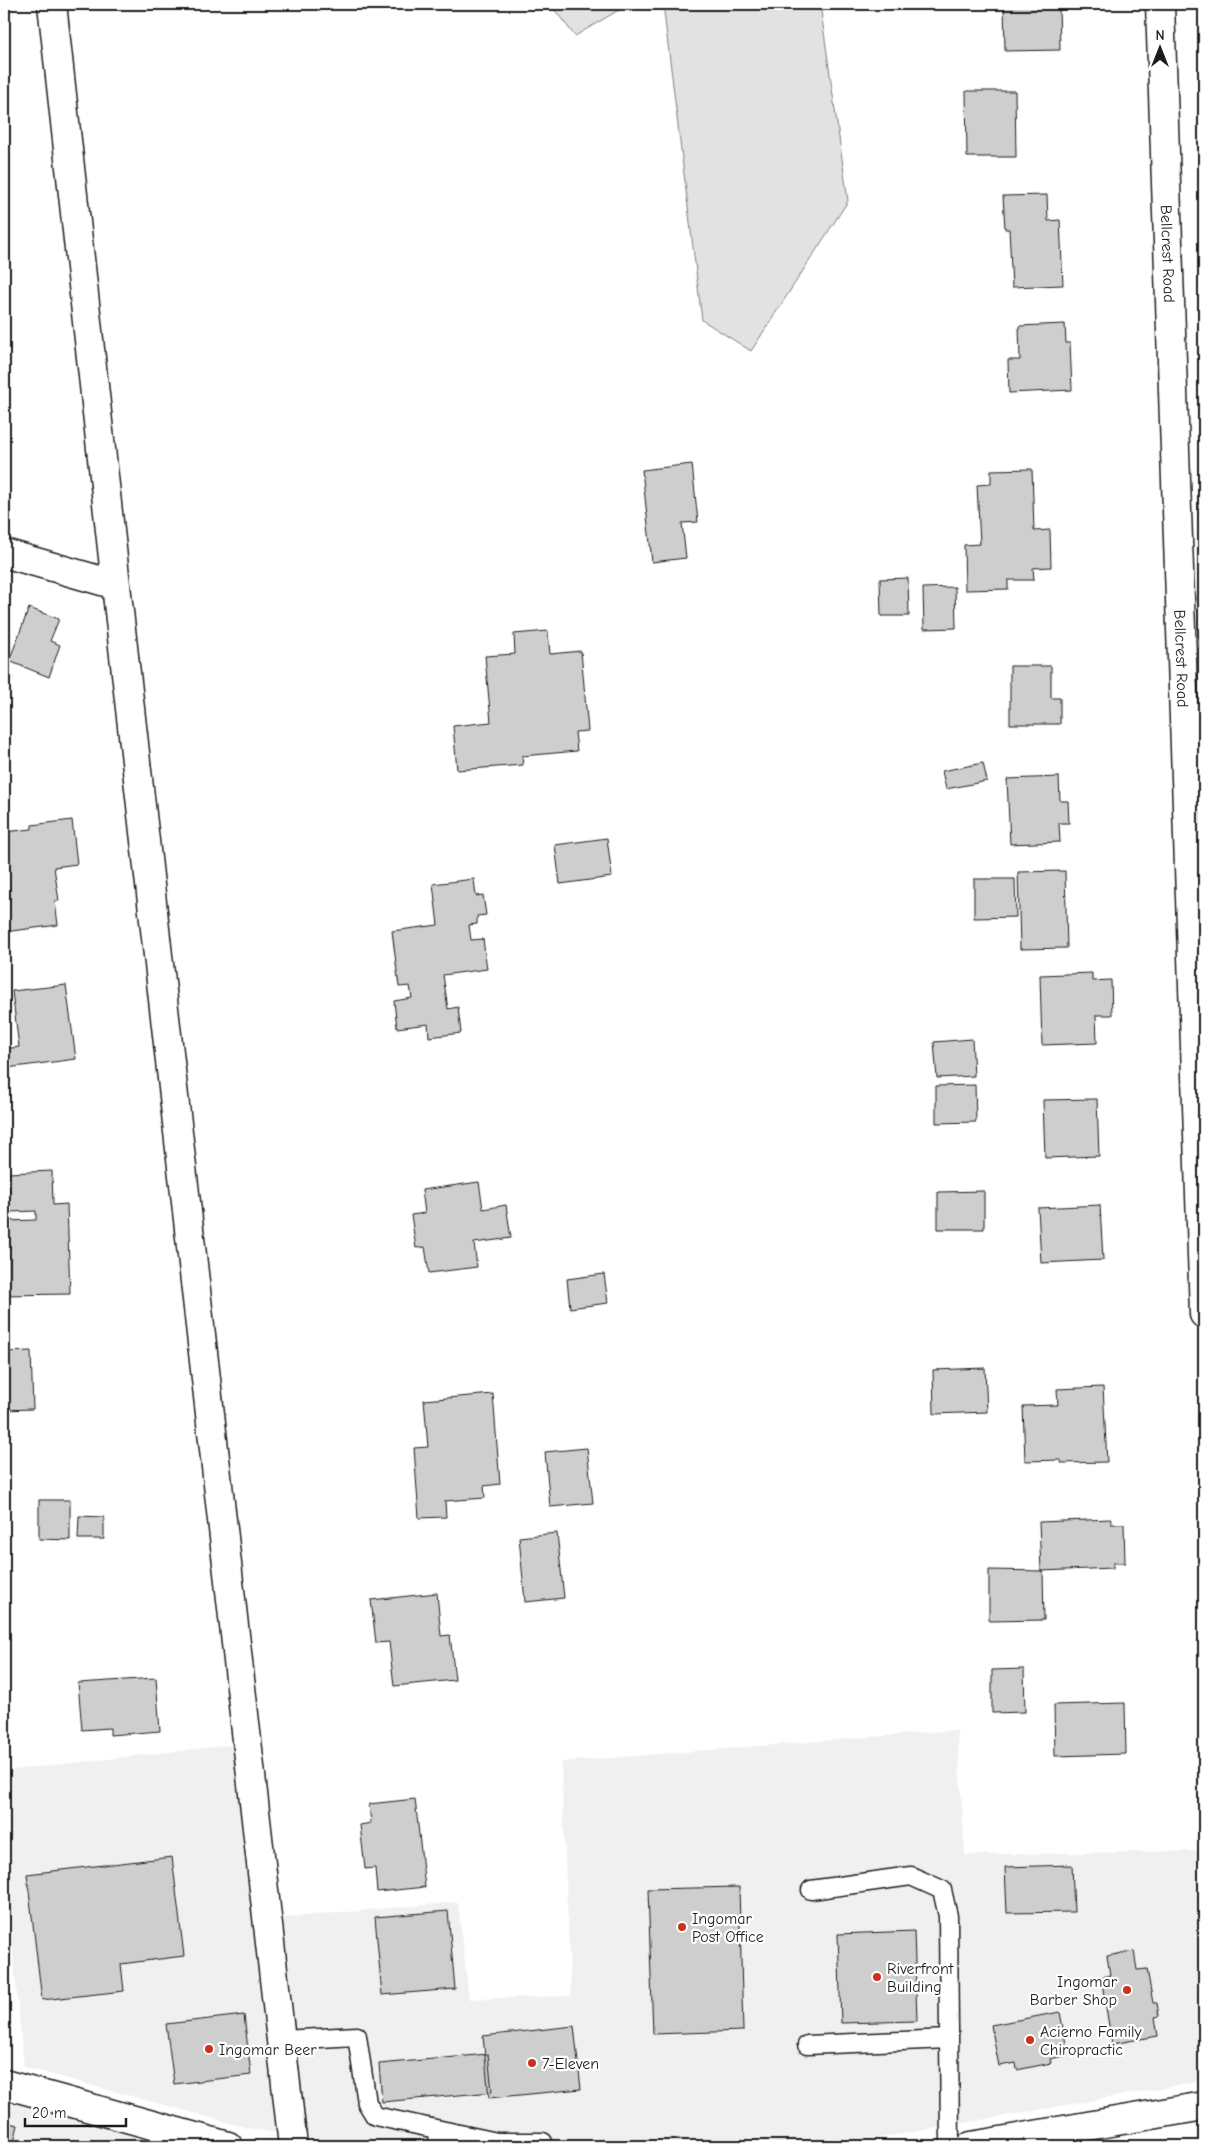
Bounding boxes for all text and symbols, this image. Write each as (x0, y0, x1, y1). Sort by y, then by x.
north arrow (1136, 22, 1186, 72)
text: N (1155, 27, 1165, 44)
street label: Bellcrest Road (1157, 205, 1178, 303)
street label: Bellcrest Road (1170, 609, 1192, 708)
place label: Ingomar Post Office (692, 1910, 764, 1946)
marker: Ingomar Post Office (676, 1921, 688, 1933)
place label: Riverfront Building (887, 1960, 954, 1996)
marker: Riverfront Building (871, 1971, 883, 1983)
place label: Ingomar Barber Shop (1030, 1973, 1118, 2009)
marker: Ingomar Barber Shop (1121, 1984, 1133, 1996)
place label: Acierno Family Chiropractic (1040, 2023, 1143, 2059)
marker: Acierno Family Chiropractic (1024, 2034, 1036, 2046)
place label: Ingomar Beer (219, 2041, 317, 2059)
marker: Ingomar Beer (203, 2043, 215, 2055)
place label: 7-Eleven (542, 2055, 599, 2073)
marker: 7-Eleven (526, 2057, 538, 2069)
scale bar (25, 2095, 126, 2127)
text: 20 m (32, 2104, 66, 2122)

